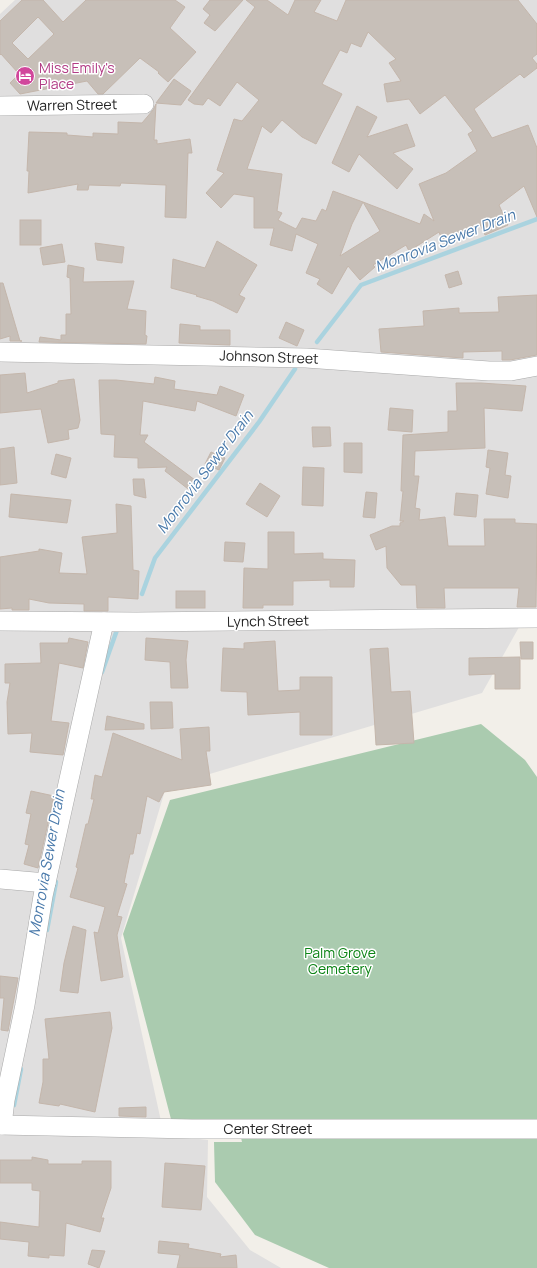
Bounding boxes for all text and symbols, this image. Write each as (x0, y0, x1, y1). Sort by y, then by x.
place label: Miss Emily's Place (39, 58, 115, 93)
hotel icon: Miss Emily's Place (14, 65, 36, 87)
street label: Warren Street (27, 94, 118, 115)
water label: Monrovia Sewer Drain (372, 204, 519, 277)
street label: Johnson Street (219, 345, 319, 368)
water label: Monrovia Sewer Drain (151, 405, 258, 537)
street label: Lynch Street (227, 610, 310, 631)
water label: Monrovia Sewer Drain (23, 787, 70, 938)
park label: Palm Grove Cemetery (304, 943, 376, 978)
street label: Center Street (224, 1119, 313, 1138)

